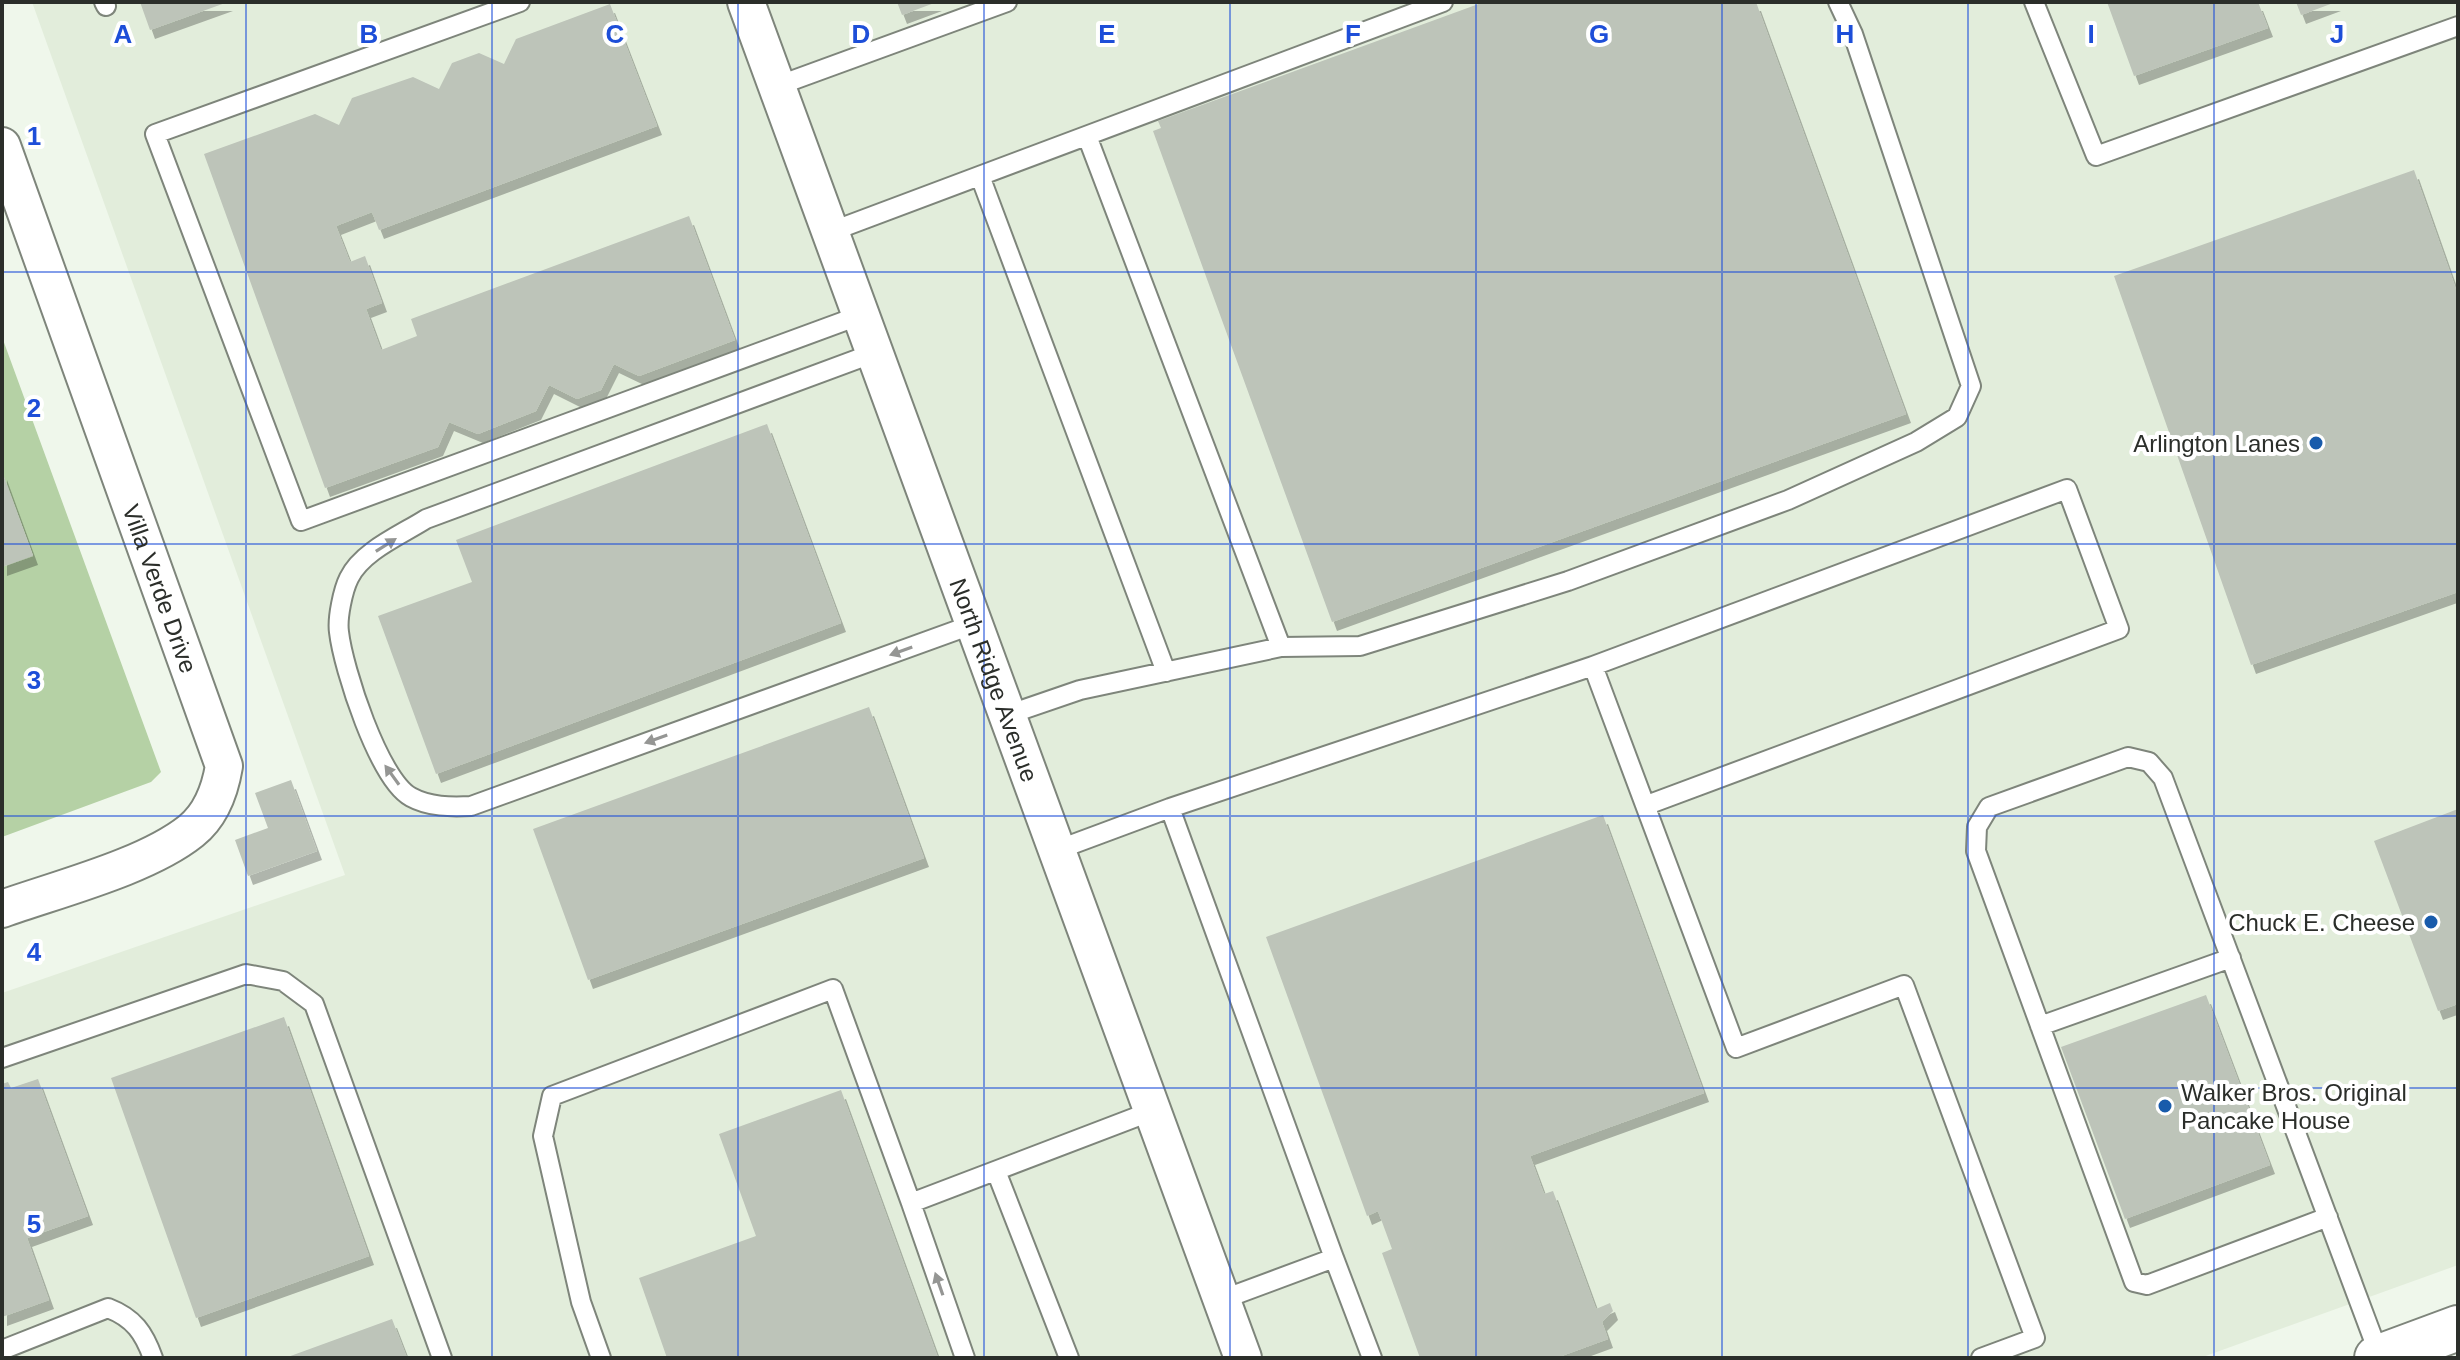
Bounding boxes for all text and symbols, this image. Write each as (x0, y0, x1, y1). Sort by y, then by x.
text: A (114, 19, 133, 49)
text: B (360, 19, 378, 49)
text: C (606, 19, 625, 49)
text: D (852, 19, 870, 49)
text: E (1098, 19, 1116, 49)
text: F (1345, 19, 1361, 49)
text: G (1589, 19, 1609, 49)
text: H (1836, 19, 1854, 49)
text: I (2087, 19, 2095, 49)
text: J (2330, 19, 2344, 49)
text: 1 (27, 121, 41, 151)
text: 2 (27, 393, 41, 423)
place label: Arlington Lanes (2133, 430, 2300, 457)
marker: Arlington Lanes (2307, 434, 2325, 452)
street label: Villa Verde Drive (118, 501, 203, 676)
one-way arrow (375, 538, 397, 552)
street label: North Ridge Avenue (945, 575, 1044, 785)
one-way arrow (889, 645, 913, 658)
text: 3 (27, 665, 41, 695)
one-way arrow (644, 734, 668, 746)
one-way arrow (384, 764, 400, 786)
place label: Chuck E. Cheese (2228, 909, 2415, 936)
marker: Chuck E. Cheese (2422, 913, 2440, 931)
text: 4 (27, 937, 42, 967)
place label: Walker Bros. Original Pancake House (2181, 1079, 2407, 1134)
marker: Walker Bros. Original Pancake House (2156, 1097, 2174, 1115)
text: 5 (27, 1209, 41, 1239)
one-way arrow (933, 1272, 945, 1296)

